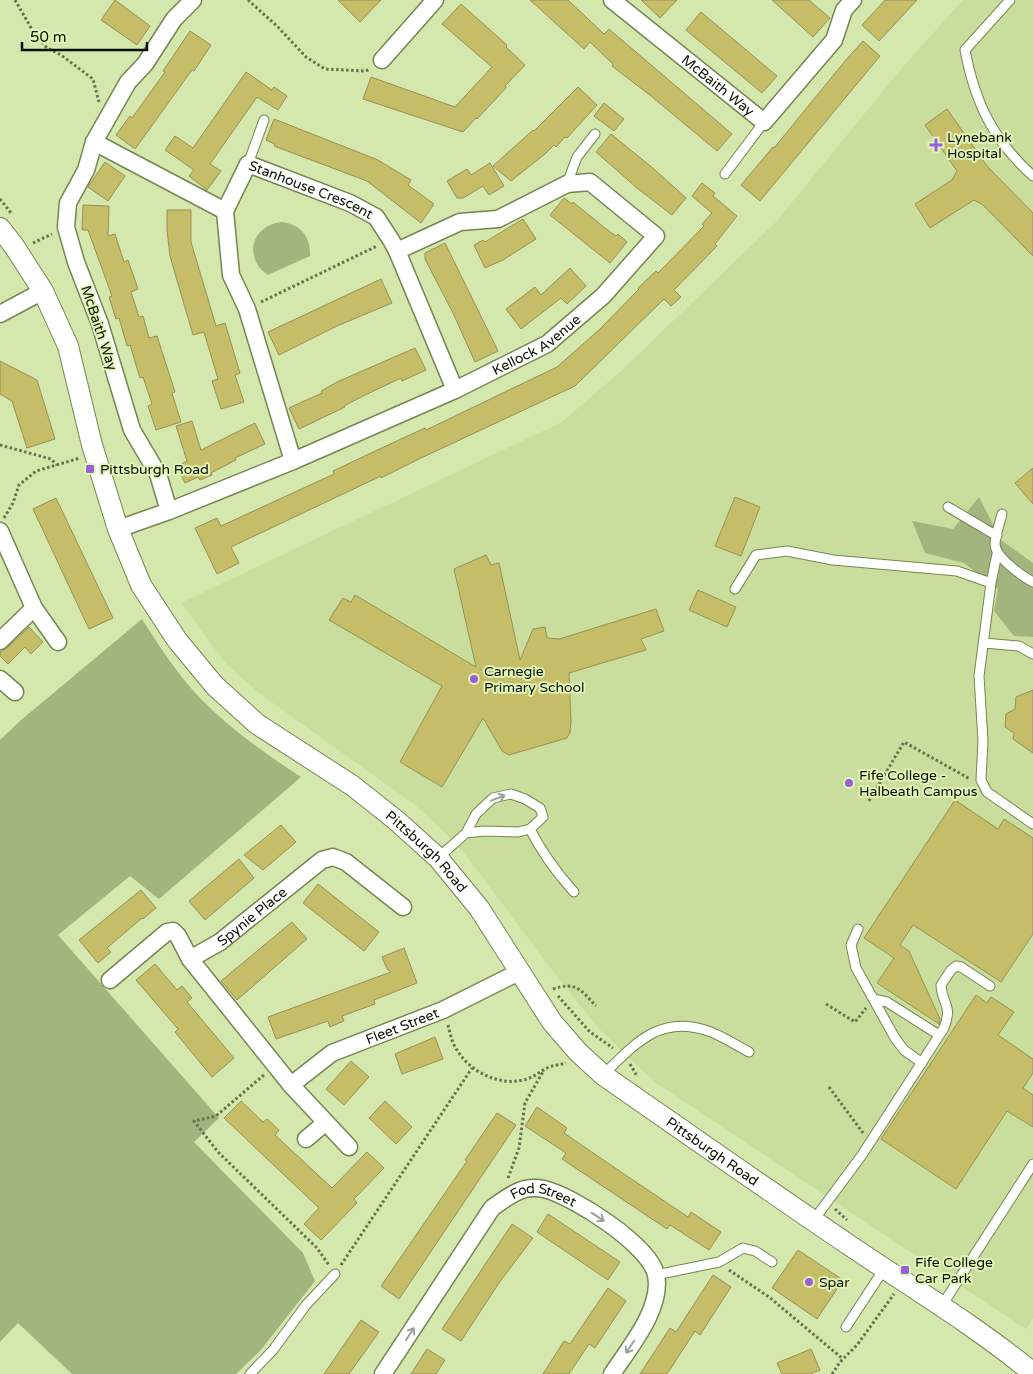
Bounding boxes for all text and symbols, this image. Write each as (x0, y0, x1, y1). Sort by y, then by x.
scale bar (22, 20, 148, 52)
text: 50 m (30, 28, 67, 46)
street label: McBaith Way (678, 51, 758, 120)
place label: Lynebank Hospital (947, 129, 1012, 162)
marker: Lynebank Hospital (929, 138, 943, 152)
street label: Stanhouse Crescent (247, 157, 377, 223)
street label: McBaith Way (77, 283, 121, 373)
street label: Kellock Avenue (489, 311, 584, 379)
place label: Pittsburgh Road (100, 461, 209, 478)
marker: Pittsburgh Road (84, 463, 96, 475)
place label: Carnegie Primary School (484, 663, 585, 696)
marker: Carnegie Primary School (468, 673, 480, 685)
place label: Fife College - Halbeath Campus (859, 767, 978, 800)
marker: Fife College - Halbeath Campus (843, 777, 855, 789)
one-way arrow (490, 793, 505, 802)
street label: Pittsburgh Road (382, 807, 471, 896)
street label: Spynie Place (214, 883, 290, 949)
street label: Fleet Street (363, 1004, 442, 1048)
street label: Pittsburgh Road (663, 1113, 762, 1189)
street label: Fod Street (507, 1180, 580, 1210)
one-way arrow (591, 1212, 605, 1222)
place label: Fife College Car Park (915, 1254, 993, 1287)
marker: Fife College Car Park (899, 1264, 911, 1276)
place label: Spar (819, 1274, 850, 1291)
marker: Spar (803, 1276, 815, 1288)
one-way arrow (405, 1327, 415, 1341)
one-way arrow (624, 1339, 634, 1353)

